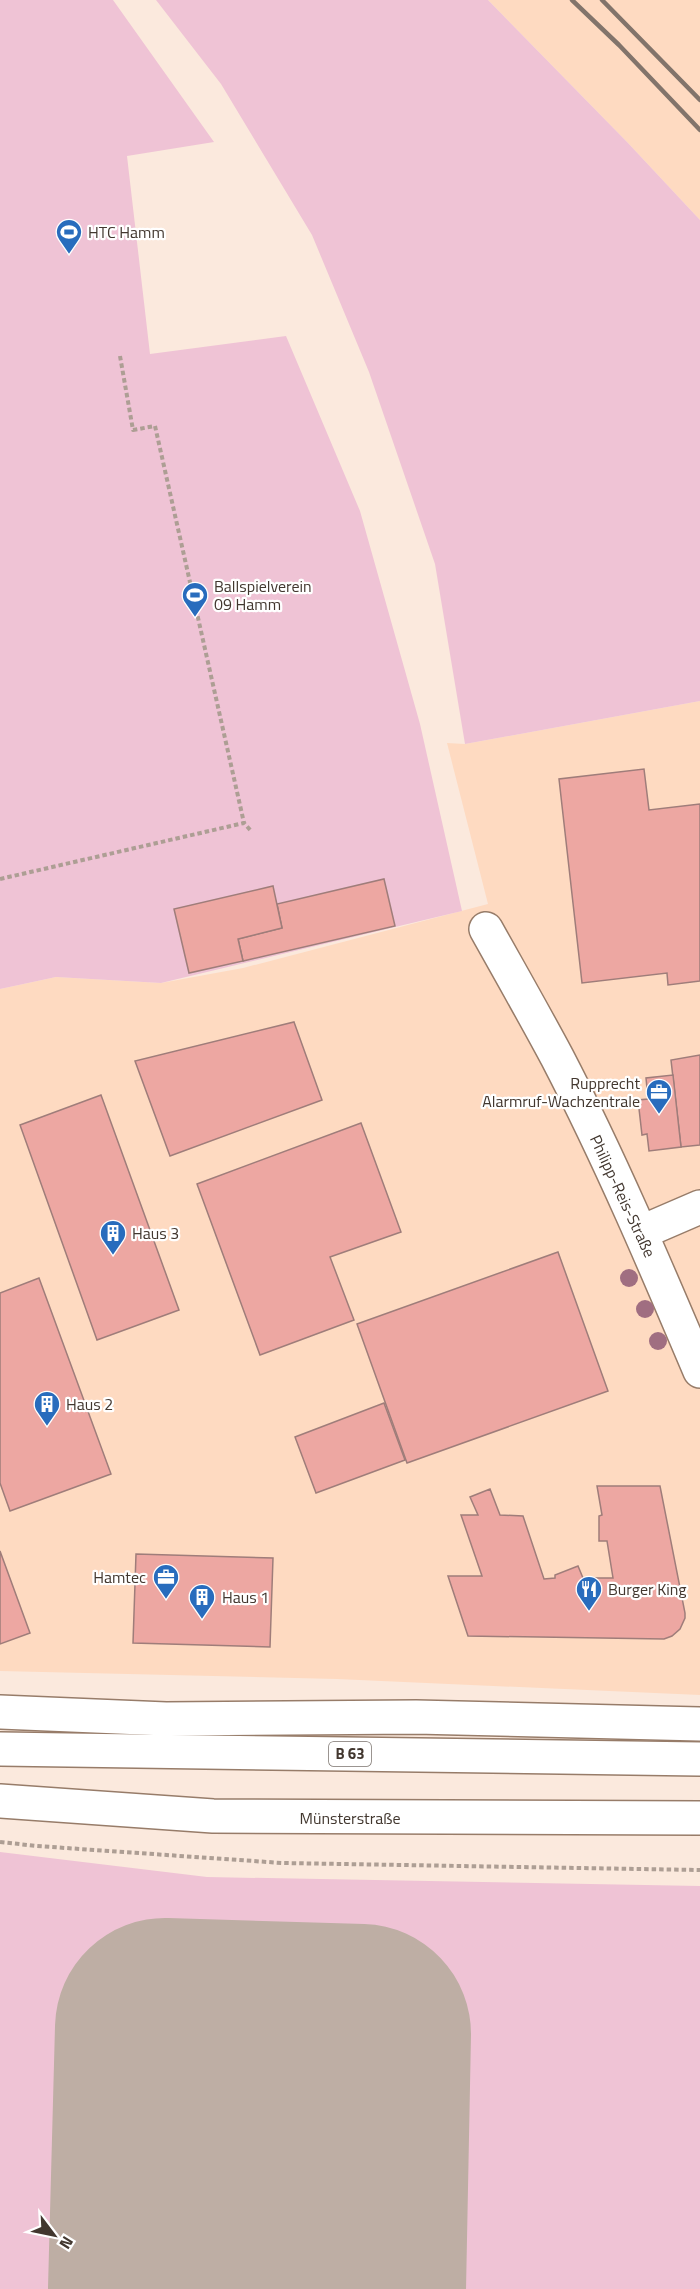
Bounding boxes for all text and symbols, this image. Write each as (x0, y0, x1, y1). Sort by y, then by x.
sports icon: HTC Hamm (54, 217, 84, 255)
place label: HTC Hamm (88, 220, 165, 244)
place label: Ballspielverein 09 Hamm (214, 574, 312, 616)
sports icon: Ballspielverein 09 Hamm (180, 580, 210, 618)
place label: Rupprecht Alarmruf-Wachzentrale (482, 1071, 640, 1113)
office icon: Rupprecht Alarmruf-Wachzentrale (644, 1077, 674, 1115)
street label: Philipp-Reis-Straße (584, 1131, 662, 1261)
building icon: Haus 3 (98, 1218, 128, 1256)
place label: Haus 3 (132, 1221, 179, 1245)
building icon: Haus 2 (32, 1389, 62, 1427)
place label: Haus 2 (66, 1392, 113, 1416)
office icon: Hamtec (151, 1562, 181, 1600)
place label: Hamtec (93, 1565, 146, 1589)
restaurant icon: Burger King (574, 1574, 604, 1612)
place label: Burger King (608, 1577, 687, 1601)
building icon: Haus 1 (187, 1582, 217, 1620)
place label: Haus 1 (222, 1585, 269, 1609)
road number: B 63 (329, 1742, 371, 1766)
street label: Münsterstraße (299, 1806, 401, 1830)
north arrow (24, 2205, 84, 2265)
text: N (54, 2232, 80, 2254)

